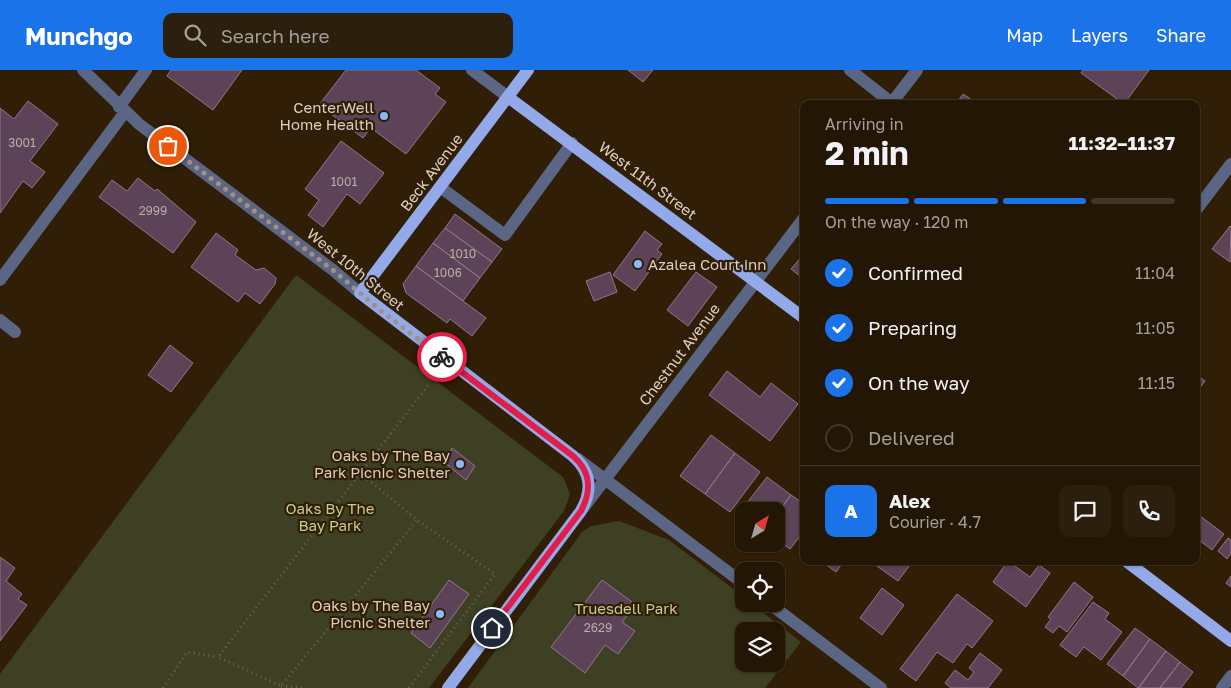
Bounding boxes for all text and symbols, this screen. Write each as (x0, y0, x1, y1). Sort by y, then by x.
search box (163, 13, 513, 58)
text: Munchgo (25, 21, 133, 50)
icon: search (181, 21, 209, 49)
text: Search here (221, 24, 330, 47)
text: Map (1006, 24, 1043, 46)
text: Layers (1071, 24, 1128, 46)
text: Share (1156, 24, 1206, 46)
place label: CenterWell Home Health (280, 98, 374, 133)
marker: CenterWell Home Health (378, 110, 390, 122)
text: Arriving in (825, 114, 904, 134)
pin (147, 125, 189, 167)
street label: Beck Avenue (396, 130, 466, 214)
text: 11:32–11:37 (1069, 131, 1175, 154)
icon: bag (154, 132, 182, 160)
text: 2 min (825, 134, 909, 172)
house number: 3001 (8, 135, 36, 150)
street label: West 11th Street (595, 137, 701, 223)
house number: 1001 (331, 174, 357, 189)
house number: 2999 (139, 203, 167, 218)
text: On the way · 120 m (825, 212, 968, 232)
street label: West 10th Street (304, 224, 408, 314)
house number: 1010 (450, 246, 476, 261)
place label: Azalea Court inn (648, 255, 767, 273)
marker: Azalea Court inn (632, 258, 644, 270)
icon: check (825, 259, 853, 287)
text: Confirmed (868, 261, 963, 284)
text: 11:04 (1135, 263, 1175, 283)
house number: 1006 (434, 265, 462, 280)
street label: Chestnut Avenue (635, 299, 723, 409)
icon: check (825, 314, 853, 342)
text: Preparing (868, 316, 957, 339)
text: 11:05 (1135, 318, 1175, 338)
courier (417, 332, 467, 382)
icon: bike (428, 343, 456, 371)
icon: check (825, 369, 853, 397)
text: On the way (868, 371, 970, 394)
text: 11:15 (1138, 373, 1175, 393)
text: Delivered (868, 426, 955, 449)
place label: Oaks by The Bay Park Picnic Shelter (314, 446, 451, 481)
marker: Oaks by The Bay Park Picnic Shelter (454, 458, 466, 470)
button: chat (1059, 485, 1111, 537)
button: phone (1123, 485, 1175, 537)
text: Alex (889, 489, 930, 512)
park label: Oaks By The Bay Park (285, 499, 375, 534)
text: A (844, 499, 858, 522)
north arrow (735, 502, 785, 552)
map controls (735, 502, 785, 672)
text: Courier · 4.7 (889, 512, 981, 532)
button: locate (735, 562, 785, 612)
place label: Oaks by The Bay Picnic Shelter (312, 596, 431, 631)
park label: Truesdell Park (574, 599, 678, 617)
pin (471, 607, 513, 649)
marker: Oaks by The Bay Picnic Shelter (434, 608, 446, 620)
icon: home (478, 614, 506, 642)
house number: 2629 (584, 620, 612, 635)
button: layers (735, 622, 785, 672)

